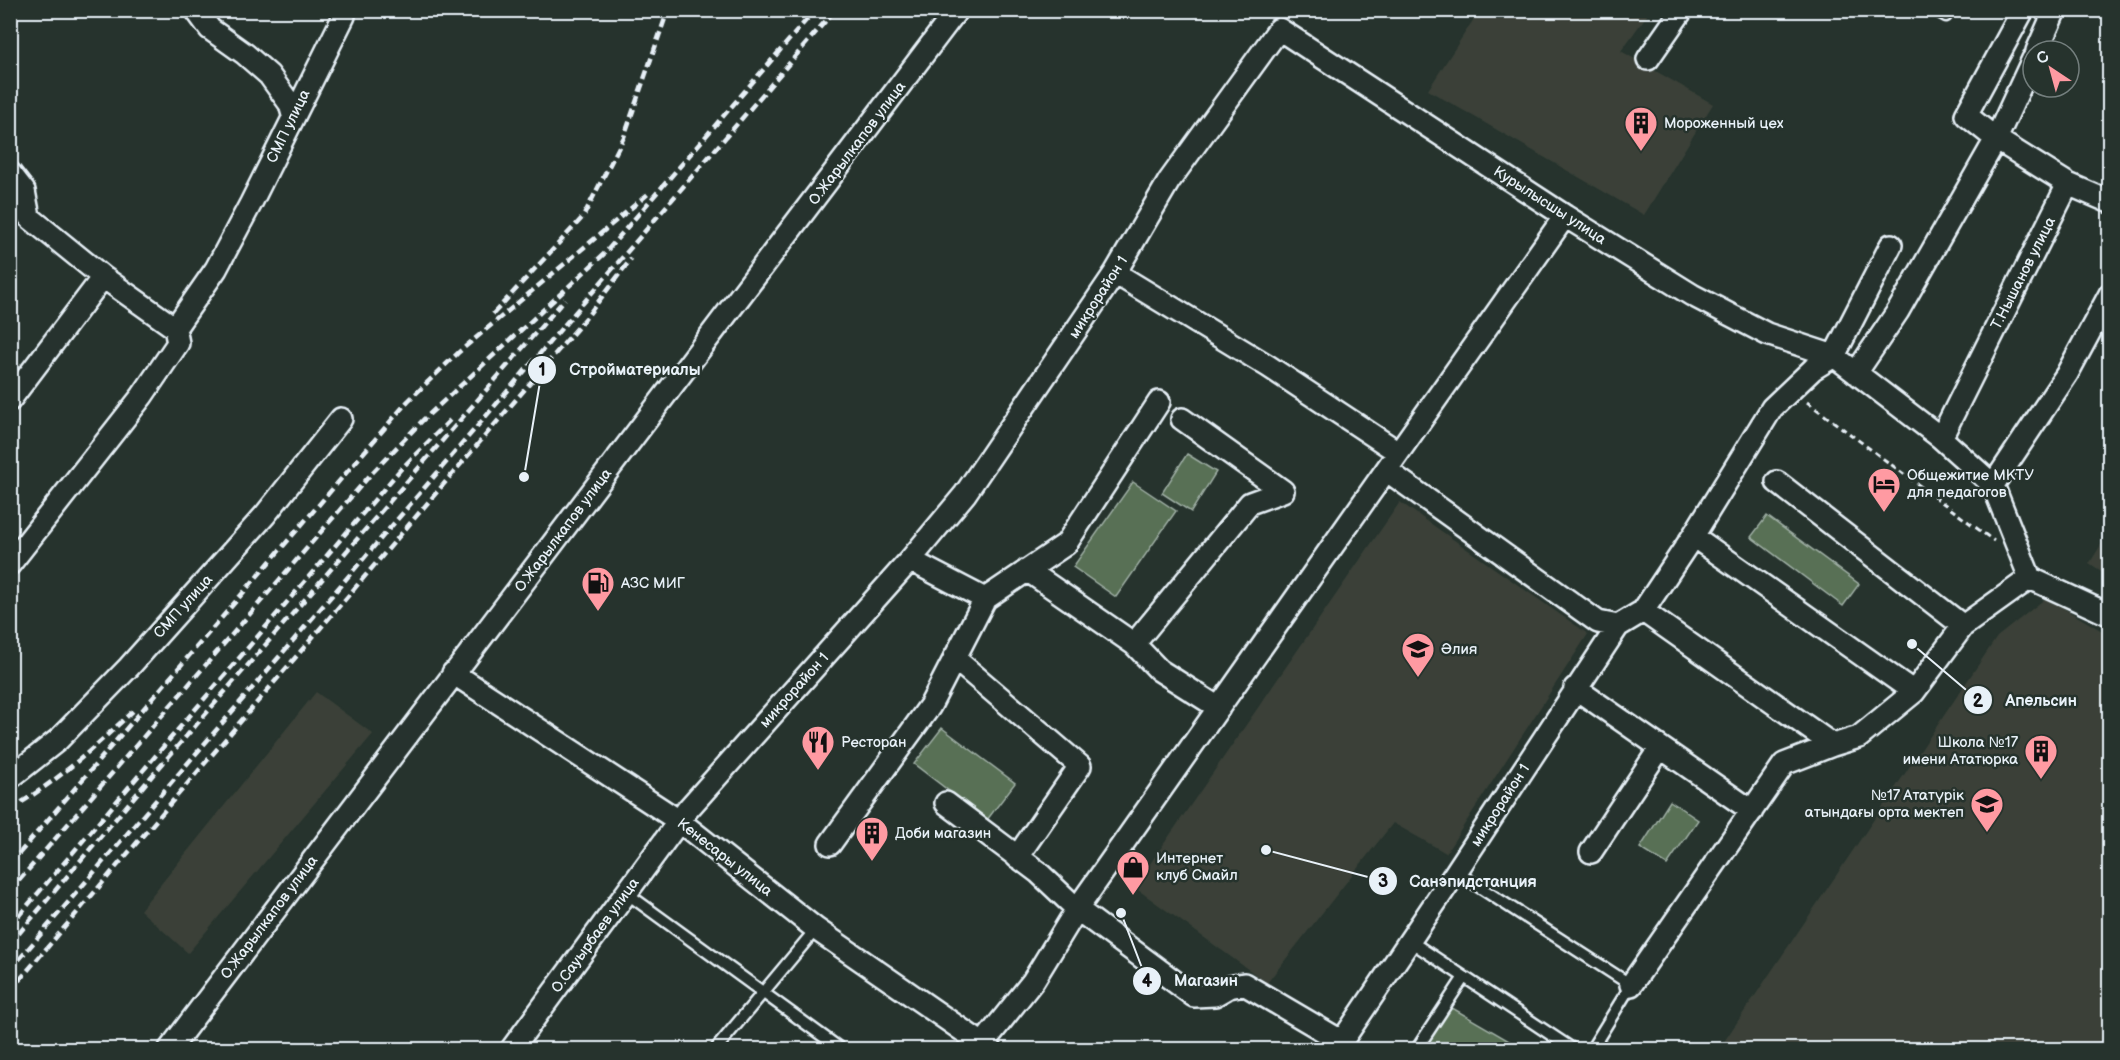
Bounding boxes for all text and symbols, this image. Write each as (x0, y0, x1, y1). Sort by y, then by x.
north arrow (2021, 39, 2081, 99)
text: С (2033, 47, 2053, 69)
street label: О.Жарылкапов улица (805, 78, 910, 209)
street label: СМП улица (262, 86, 314, 166)
building icon: Мороженный цех (1623, 105, 1659, 152)
place label: Мороженный цех (1664, 114, 1784, 133)
street label: Курылысшы улица (1490, 162, 1610, 249)
street label: Т.Нышанов улица (1987, 214, 2060, 333)
street label: микрорайон 1 (1065, 252, 1132, 342)
callout: Стройматериалы (527, 353, 712, 387)
text: 1 (538, 360, 546, 381)
text: Стройматериалы (569, 361, 701, 380)
street label: О.Жарылкапов улица (511, 465, 616, 596)
hotel icon: Общежитие МКТУ для педагогов (1866, 466, 1902, 513)
place label: Общежитие МКТУ для педагогов (1907, 466, 2034, 502)
fuel station icon: АЗС МИГ (580, 565, 616, 612)
street label: СМП улица (150, 570, 217, 642)
place label: АЗС МИГ (620, 574, 686, 593)
school or university icon: Әлия (1400, 631, 1436, 678)
place label: Әлия (1441, 640, 1477, 659)
street label: микрорайон 1 (756, 649, 833, 732)
callout: Апельсин (1963, 683, 2089, 717)
text: 2 (1973, 691, 1984, 712)
text: Апельсин (2004, 692, 2077, 711)
restaurant icon: Ресторан (800, 724, 836, 771)
place label: Ресторан (841, 733, 907, 752)
place label: Школа №17 имени Ататюрка (1903, 733, 2019, 769)
building icon: Школа №17 имени Ататюрка (2023, 733, 2059, 780)
street label: микрорайон 1 (1467, 760, 1534, 850)
place label: №17 Ататүрік атындағы орта мектеп (1805, 786, 1964, 822)
school or university icon: №17 Ататүрік атындағы орта мектеп (1969, 786, 2005, 833)
street label: Кенесары улица (673, 814, 776, 901)
building icon: Доби магазин (854, 815, 890, 862)
place label: Доби магазин (895, 824, 991, 843)
shop icon: Интернет клуб Смайл (1115, 849, 1151, 896)
place label: Интернет клуб Смайл (1156, 849, 1238, 885)
street label: О.Жарылкапов улица (217, 852, 322, 983)
callout: Санэпидстанция (1368, 864, 1549, 898)
text: 3 (1378, 871, 1388, 892)
text: Санэпидстанция (1409, 873, 1537, 892)
street label: О.Сауырбаев улица (547, 874, 644, 997)
callout: Магазин (1132, 964, 1250, 998)
text: 4 (1142, 971, 1153, 992)
text: Магазин (1174, 972, 1238, 991)

